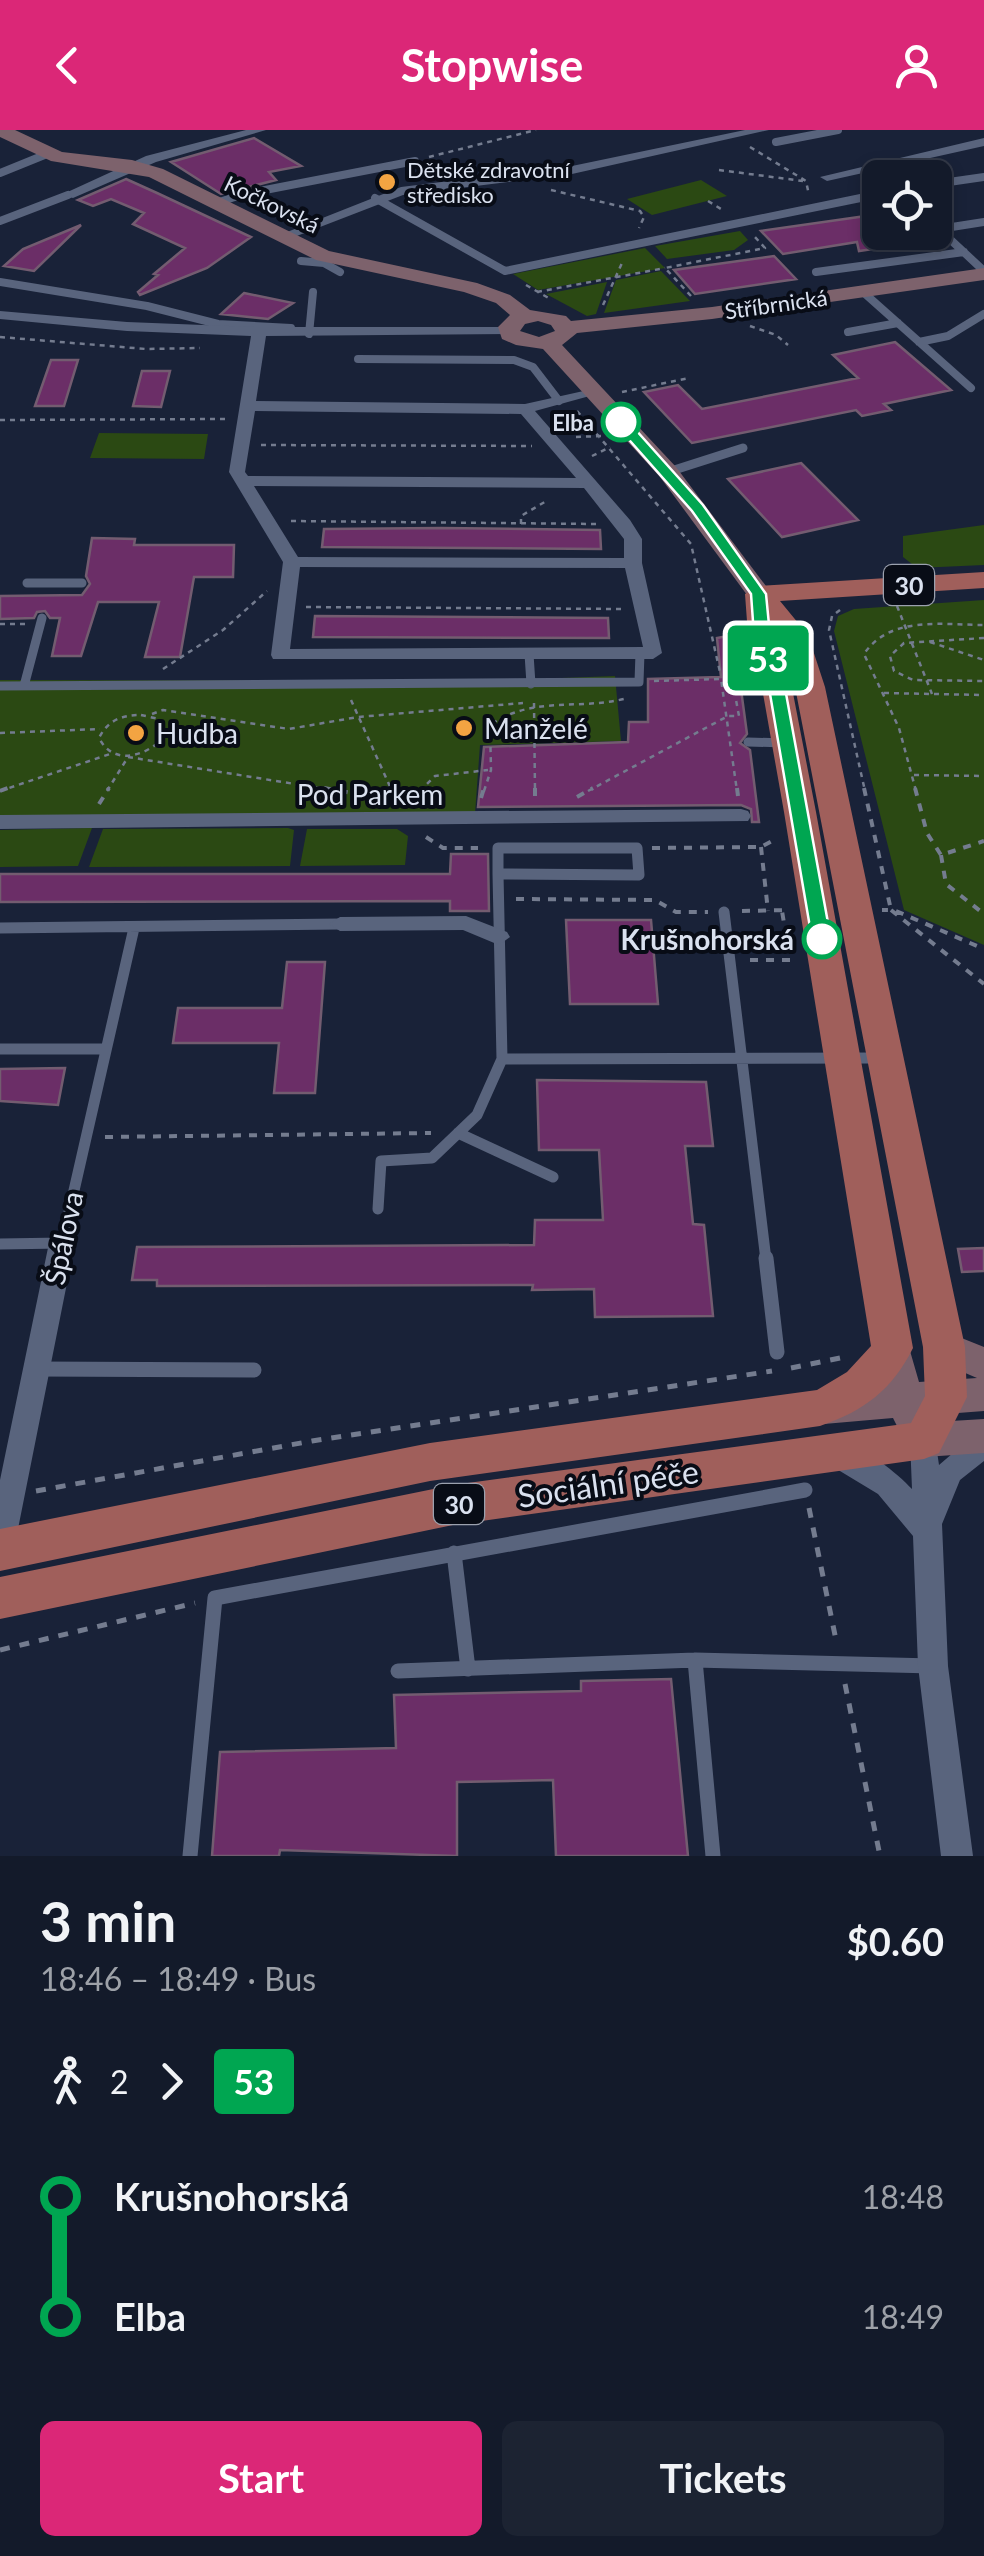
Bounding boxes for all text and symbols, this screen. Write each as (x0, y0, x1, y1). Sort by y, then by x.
icon: back (40, 38, 95, 93)
text: Stopwise (401, 38, 583, 92)
icon: person (889, 38, 944, 93)
place label: Dětské zdravotní středisko (407, 156, 570, 208)
map controls (862, 160, 952, 250)
button: locate (862, 160, 952, 250)
street label: Kočkovská (220, 169, 324, 239)
marker: Dětské zdravotní středisko (376, 171, 398, 193)
street label: Stříbrnická (723, 283, 829, 325)
marker: Elba (602, 403, 640, 441)
place label: Elba (552, 409, 594, 436)
road number: 30 (884, 565, 934, 605)
line badge: 53 (723, 626, 813, 690)
text: 53 (748, 637, 788, 679)
place label: Manželé (484, 711, 588, 745)
place label: Hudba (156, 716, 238, 750)
marker: Manželé (453, 717, 475, 739)
marker: Hudba (125, 722, 147, 744)
street label: Pod Parkem (297, 777, 443, 811)
marker: Krušnohorská (803, 920, 841, 958)
place label: Krušnohorská (621, 922, 794, 956)
street label: Špálova (37, 1188, 89, 1288)
street label: Sociální péče (515, 1451, 701, 1515)
road number: 30 (434, 1484, 484, 1524)
text: 3 min (40, 1888, 176, 1954)
text: $0.60 (847, 1918, 944, 1964)
text: 18:46 – 18:49 · Bus (40, 1959, 316, 1998)
icon: walk (40, 2054, 95, 2109)
icon: forward (144, 2054, 199, 2109)
text: 53 (234, 2060, 274, 2102)
text: 2 (110, 2062, 129, 2101)
text: Krušnohorská (114, 2173, 349, 2219)
text: 18:48 (862, 2177, 944, 2216)
text: Elba (114, 2293, 186, 2339)
text: 18:49 (862, 2297, 944, 2336)
button: Start (40, 2421, 482, 2536)
button: Tickets (502, 2421, 944, 2536)

